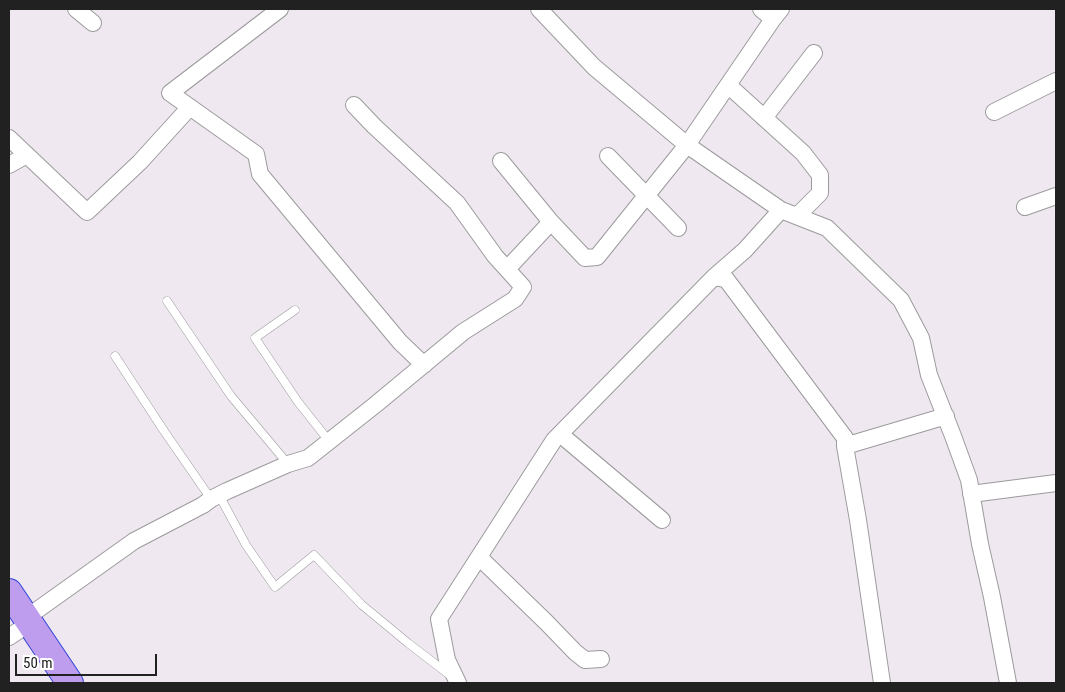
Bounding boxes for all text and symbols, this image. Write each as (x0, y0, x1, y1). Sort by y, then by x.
scale bar (18, 644, 160, 676)
text: 50 m (23, 654, 53, 672)

